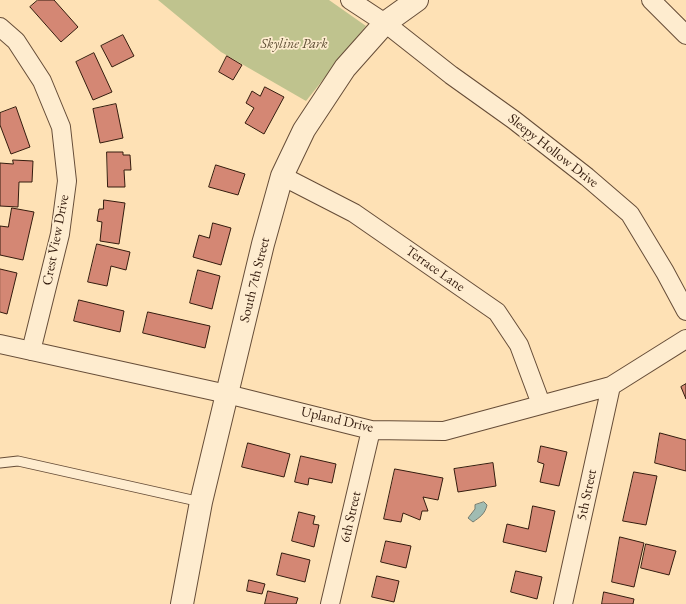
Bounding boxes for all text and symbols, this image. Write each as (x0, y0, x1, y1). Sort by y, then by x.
park label: Skyline Park (260, 36, 328, 52)
street label: Sleepy Hollow Drive (504, 110, 602, 192)
street label: Crest View Drive (39, 193, 73, 287)
street label: South 7th Street (236, 236, 274, 324)
street label: Terrace Lane (402, 242, 468, 296)
street label: Upland Drive (299, 404, 375, 436)
street label: 5th Street (573, 468, 601, 522)
street label: 6th Street (337, 490, 365, 544)

